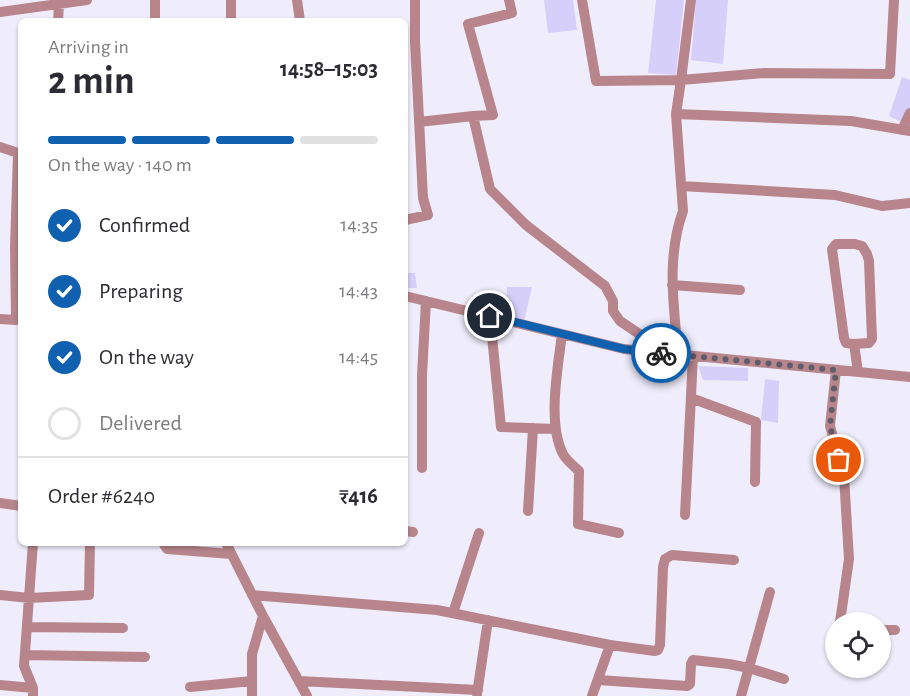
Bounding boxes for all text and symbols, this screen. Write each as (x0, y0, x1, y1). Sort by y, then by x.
text: Arriving in (48, 37, 129, 57)
text: 14:58–15:03 (280, 58, 378, 80)
text: 2 min (48, 62, 135, 101)
text: On the way · 140 m (48, 155, 192, 175)
icon: check (48, 209, 81, 242)
text: Confirmed (99, 214, 190, 236)
text: 14:35 (340, 215, 378, 235)
icon: check (48, 275, 81, 308)
text: Preparing (99, 280, 183, 302)
text: 14:43 (339, 281, 378, 301)
pin (464, 290, 515, 341)
icon: home (473, 299, 506, 332)
courier (631, 323, 691, 383)
icon: bike (645, 337, 678, 370)
icon: check (48, 341, 81, 374)
text: On the way (99, 346, 194, 368)
text: 14:45 (339, 347, 378, 367)
text: Delivered (99, 412, 182, 434)
pin (813, 434, 864, 485)
icon: bag (822, 443, 855, 476)
text: Order #6240 (48, 485, 155, 507)
text: ₹416 (339, 485, 378, 507)
map controls (825, 612, 891, 678)
button: locate (825, 612, 891, 678)

